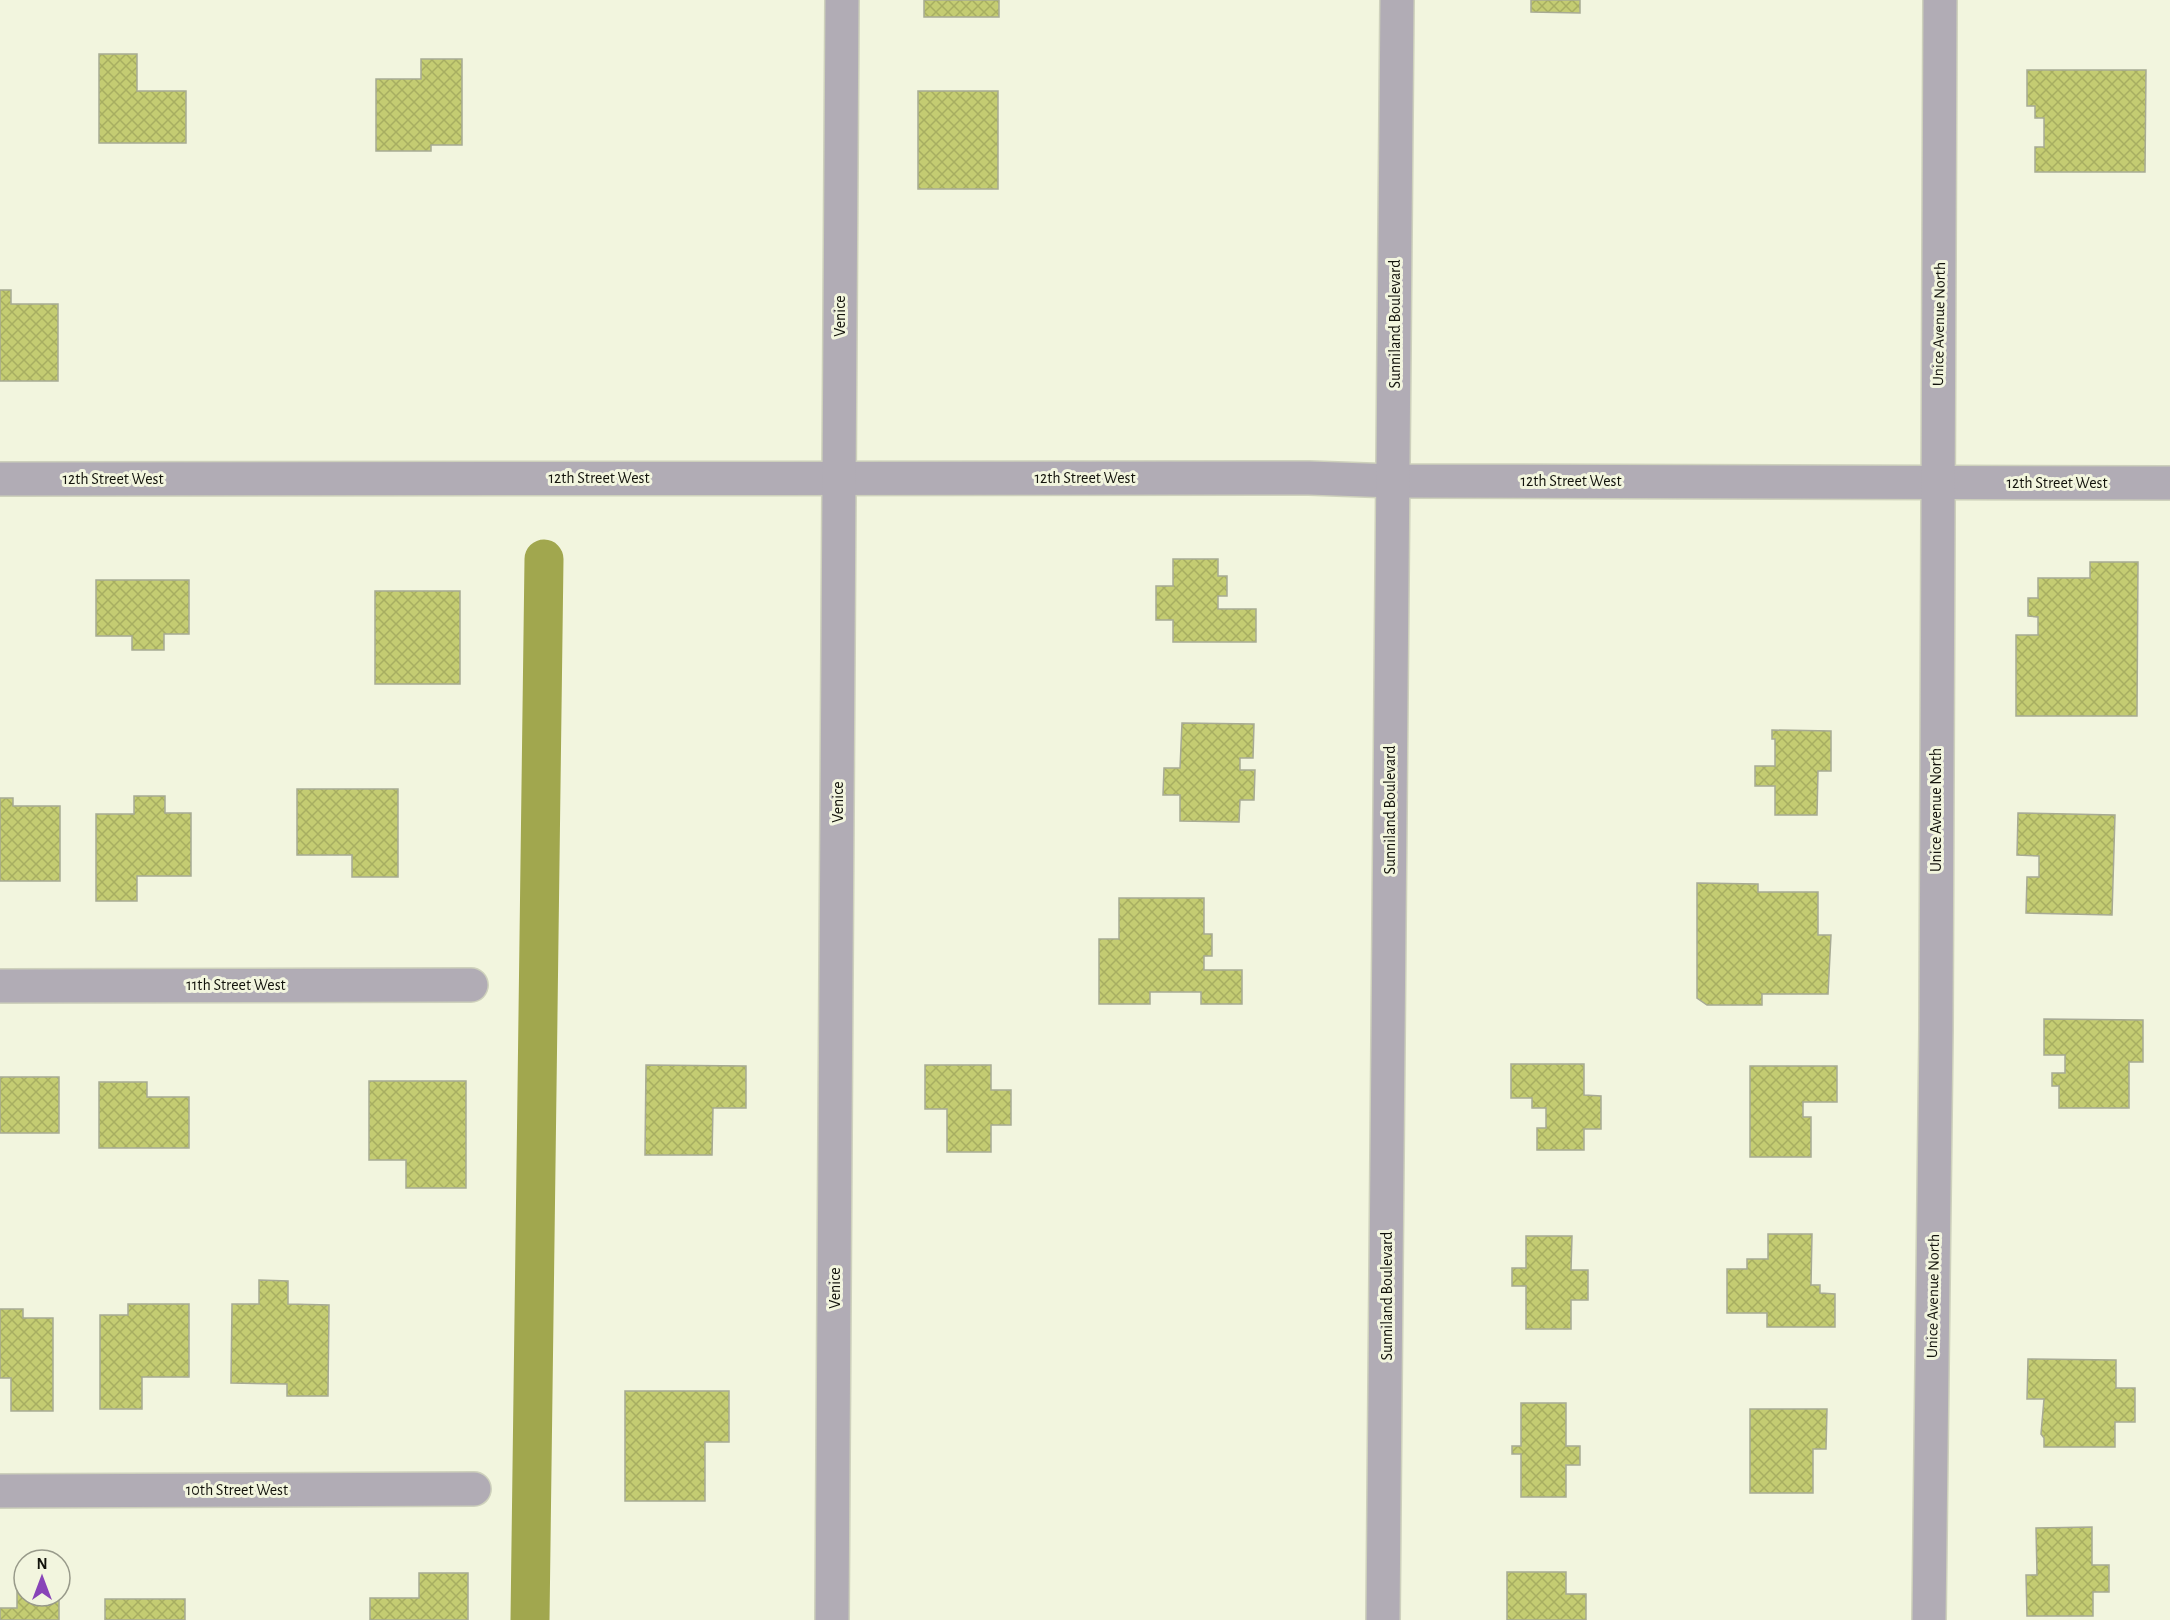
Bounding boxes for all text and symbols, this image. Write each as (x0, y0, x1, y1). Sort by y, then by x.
street label: Sunniland Boulevard (1387, 259, 1403, 389)
street label: Unice Avenue North (1930, 262, 1948, 386)
street label: Venice (832, 295, 848, 337)
street label: 12th Street West (548, 470, 650, 486)
street label: 12th Street West (1034, 470, 1136, 486)
street label: 12th Street West (62, 471, 164, 487)
street label: 12th Street West (1520, 473, 1622, 489)
street label: 12th Street West (2006, 475, 2108, 491)
street label: Sunniland Boulevard (1382, 745, 1398, 875)
street label: Unice Avenue North (1928, 748, 1944, 872)
street label: Venice (830, 781, 846, 823)
street label: 11th Street West (186, 977, 286, 993)
street label: Sunniland Boulevard (1379, 1231, 1395, 1361)
street label: Unice Avenue North (1924, 1234, 1942, 1358)
street label: Venice (827, 1267, 843, 1309)
street label: 10th Street West (186, 1482, 288, 1498)
north arrow (12, 1548, 72, 1608)
text: N (36, 1556, 48, 1572)

